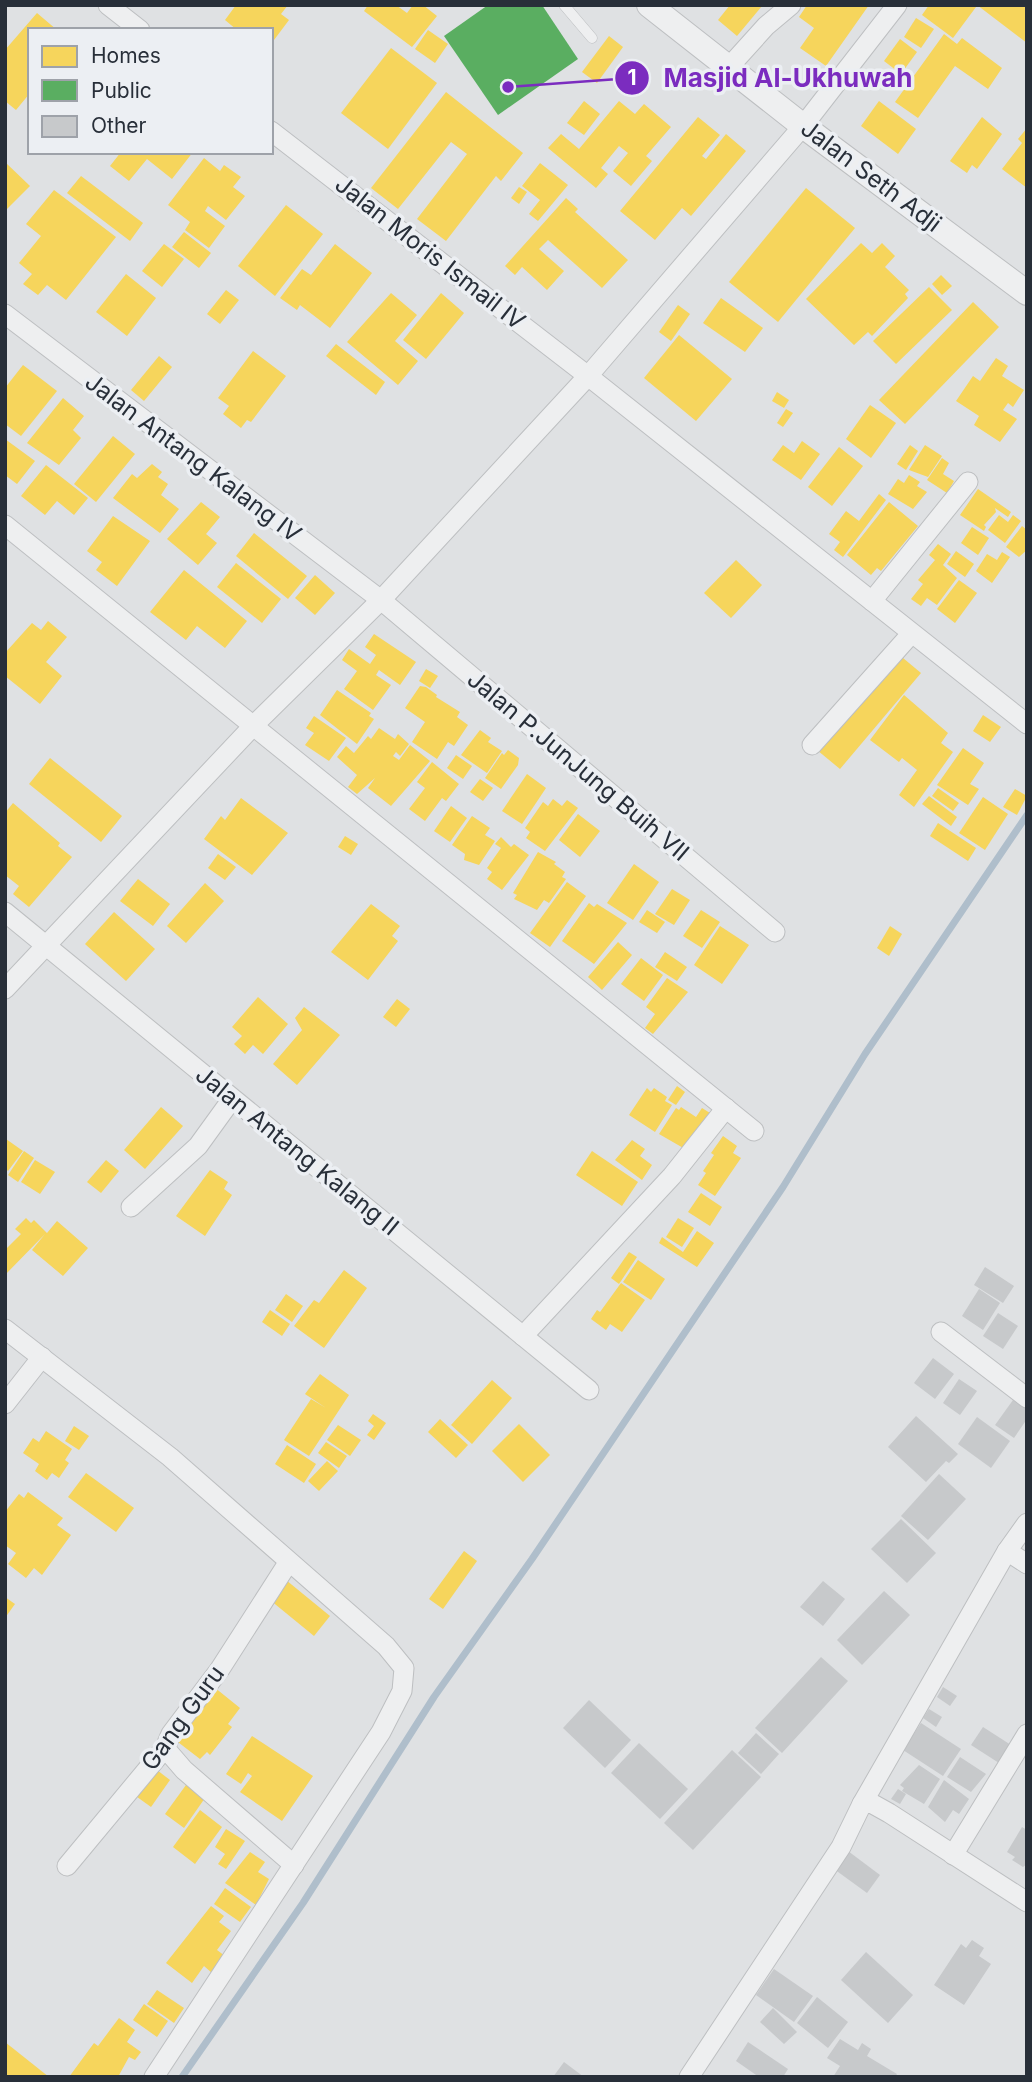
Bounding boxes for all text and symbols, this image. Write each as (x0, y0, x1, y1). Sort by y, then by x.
legend (28, 28, 273, 154)
text: Homes (91, 43, 161, 68)
callout: Masjid Al-Ukhuwah (614, 55, 926, 102)
text: Masjid Al-Ukhuwah (664, 62, 912, 93)
text: 1 (627, 65, 637, 90)
text: Public (91, 78, 152, 103)
text: Other (91, 113, 147, 138)
street label: Jalan Seth Adji (795, 113, 947, 238)
street label: Jalan Moris Ismail IV (330, 169, 531, 336)
street label: Jalan Antang Kalang IV (80, 367, 307, 548)
street label: Jalan P.JunJung Buih VII (462, 664, 695, 867)
street label: Jalan Antang Kalang II (190, 1060, 405, 1241)
street label: Gang Guru (135, 1660, 230, 1776)

